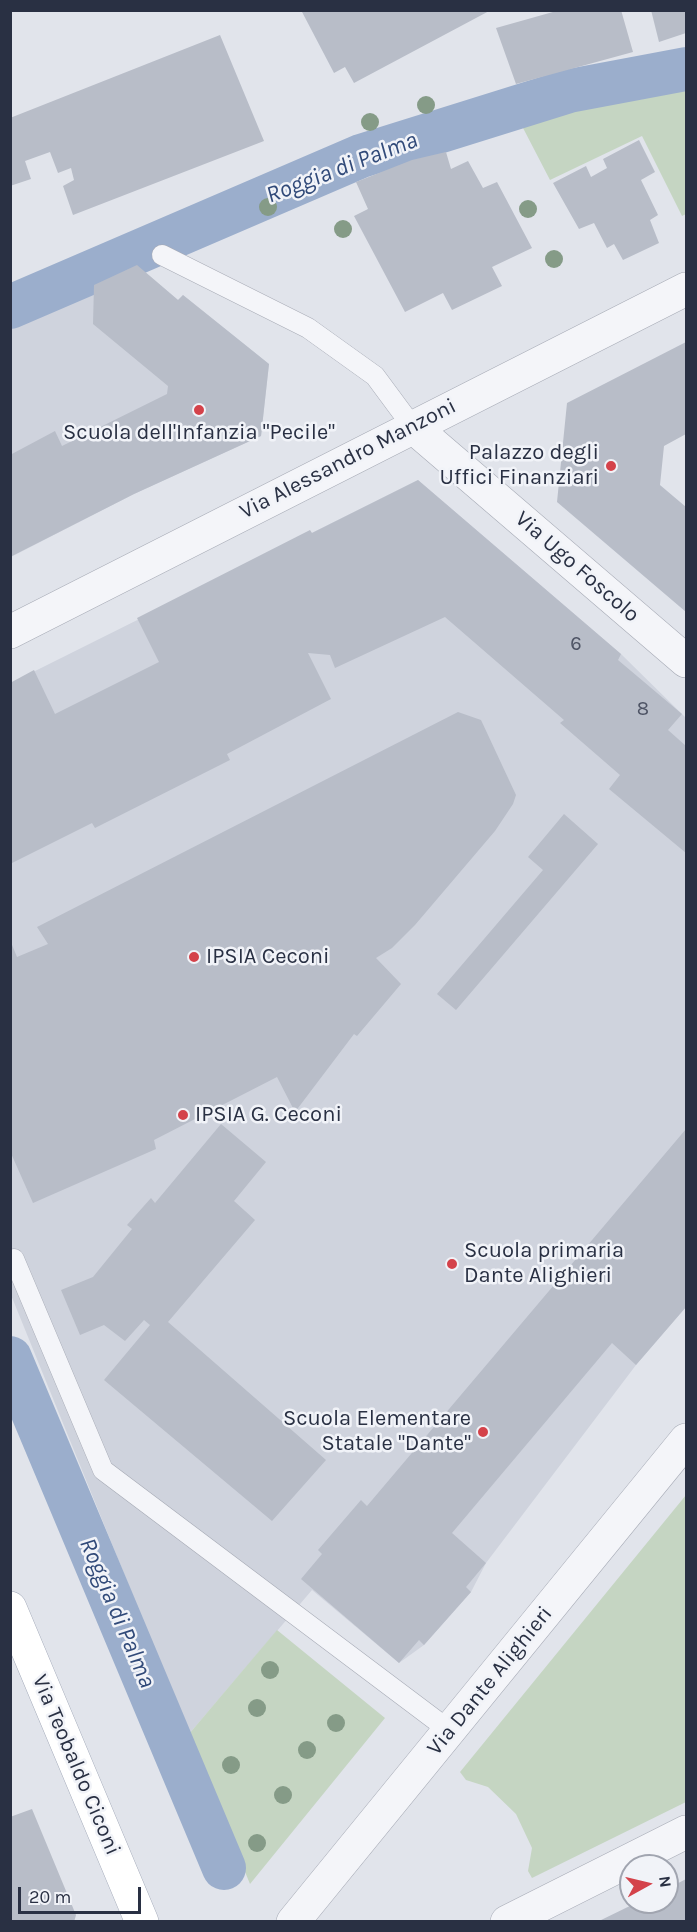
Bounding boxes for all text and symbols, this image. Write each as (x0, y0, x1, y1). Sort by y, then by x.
water label: Roggia di Palma (262, 126, 422, 210)
street label: Via Alessandro Manzoni (235, 393, 461, 525)
marker: Scuola dell'Infanzia "Pecile" (192, 403, 206, 417)
place label: Scuola dell'Infanzia "Pecile" (63, 420, 335, 446)
place label: Palazzo degli Uffici Finanziari (440, 440, 599, 492)
marker: Palazzo degli Uffici Finanziari (604, 459, 618, 473)
street label: Via Ugo Foscolo (509, 506, 645, 628)
house number: 6 (570, 632, 582, 656)
house number: 8 (637, 697, 649, 721)
place label: IPSIA Ceconi (206, 944, 330, 970)
marker: IPSIA Ceconi (187, 950, 201, 964)
place label: IPSIA G. Ceconi (195, 1102, 342, 1128)
marker: IPSIA G. Ceconi (176, 1108, 190, 1122)
place label: Scuola primaria Dante Alighieri (464, 1238, 624, 1290)
marker: Scuola primaria Dante Alighieri (445, 1257, 459, 1271)
place label: Scuola Elementare Statale "Dante" (283, 1406, 471, 1458)
marker: Scuola Elementare Statale "Dante" (476, 1425, 490, 1439)
water label: Roggia di Palma (72, 1534, 162, 1692)
street label: Via Dante Alighieri (422, 1601, 558, 1761)
street label: Via Teobaldo Ciconi (26, 1671, 126, 1859)
north arrow (619, 1854, 679, 1914)
scale bar (21, 1875, 144, 1913)
text: N (655, 1875, 676, 1889)
text: 20 m (29, 1886, 71, 1908)

